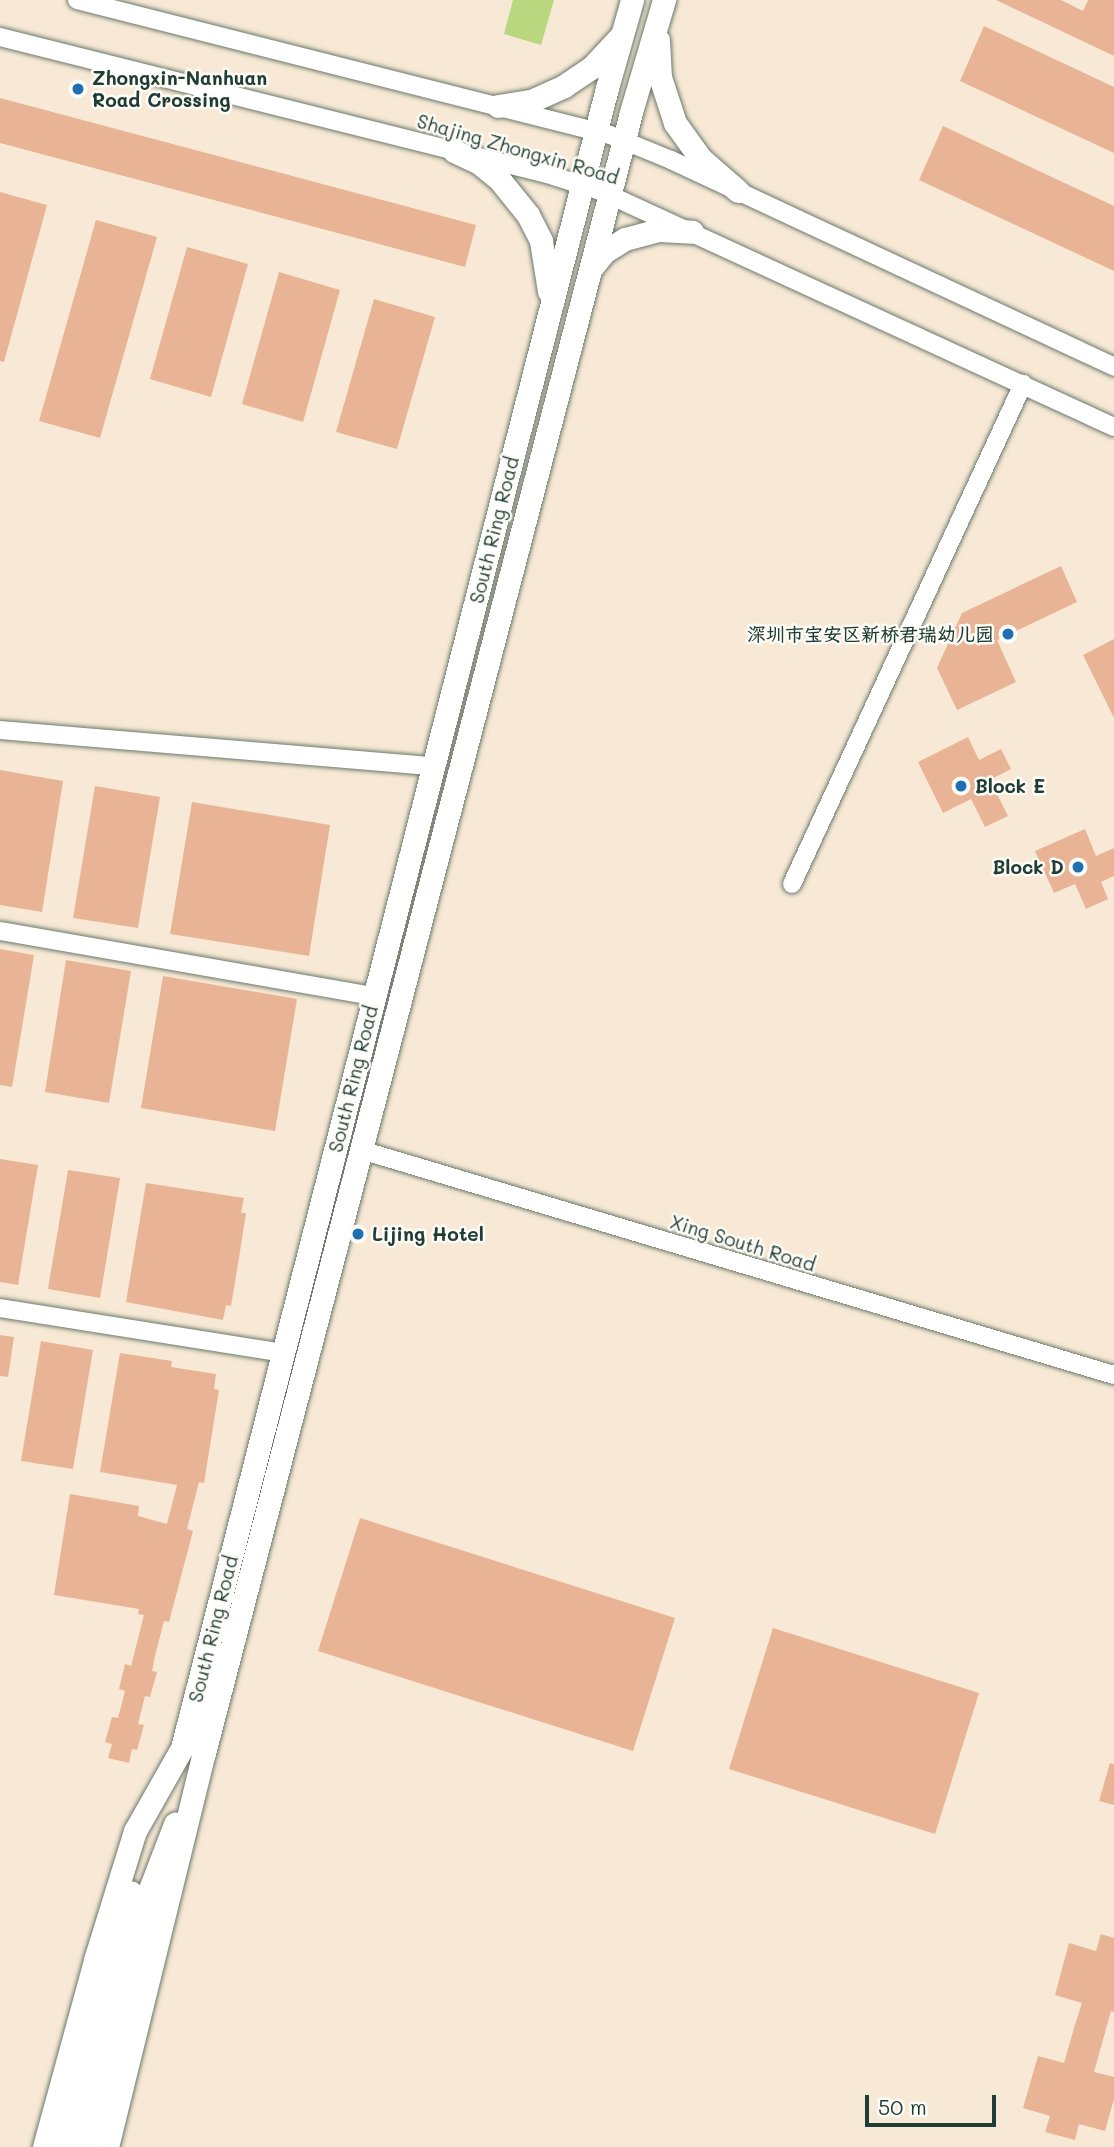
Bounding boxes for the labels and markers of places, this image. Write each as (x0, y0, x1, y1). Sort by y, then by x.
place label: Zhongxin-Nanhuan Road Crossing (92, 67, 267, 111)
marker: Zhongxin-Nanhuan Road Crossing (70, 81, 86, 97)
place label: 深圳市宝安区新桥君瑞幼儿园 (747, 623, 994, 645)
marker: 深圳市宝安区新桥君瑞幼儿园 (1000, 626, 1016, 642)
place label: Block E (975, 775, 1045, 797)
marker: Block E (953, 778, 969, 794)
place label: Block D (992, 856, 1064, 878)
marker: Block D (1070, 859, 1086, 875)
place label: Lijing Hotel (372, 1223, 484, 1245)
marker: Lijing Hotel (350, 1226, 366, 1242)

